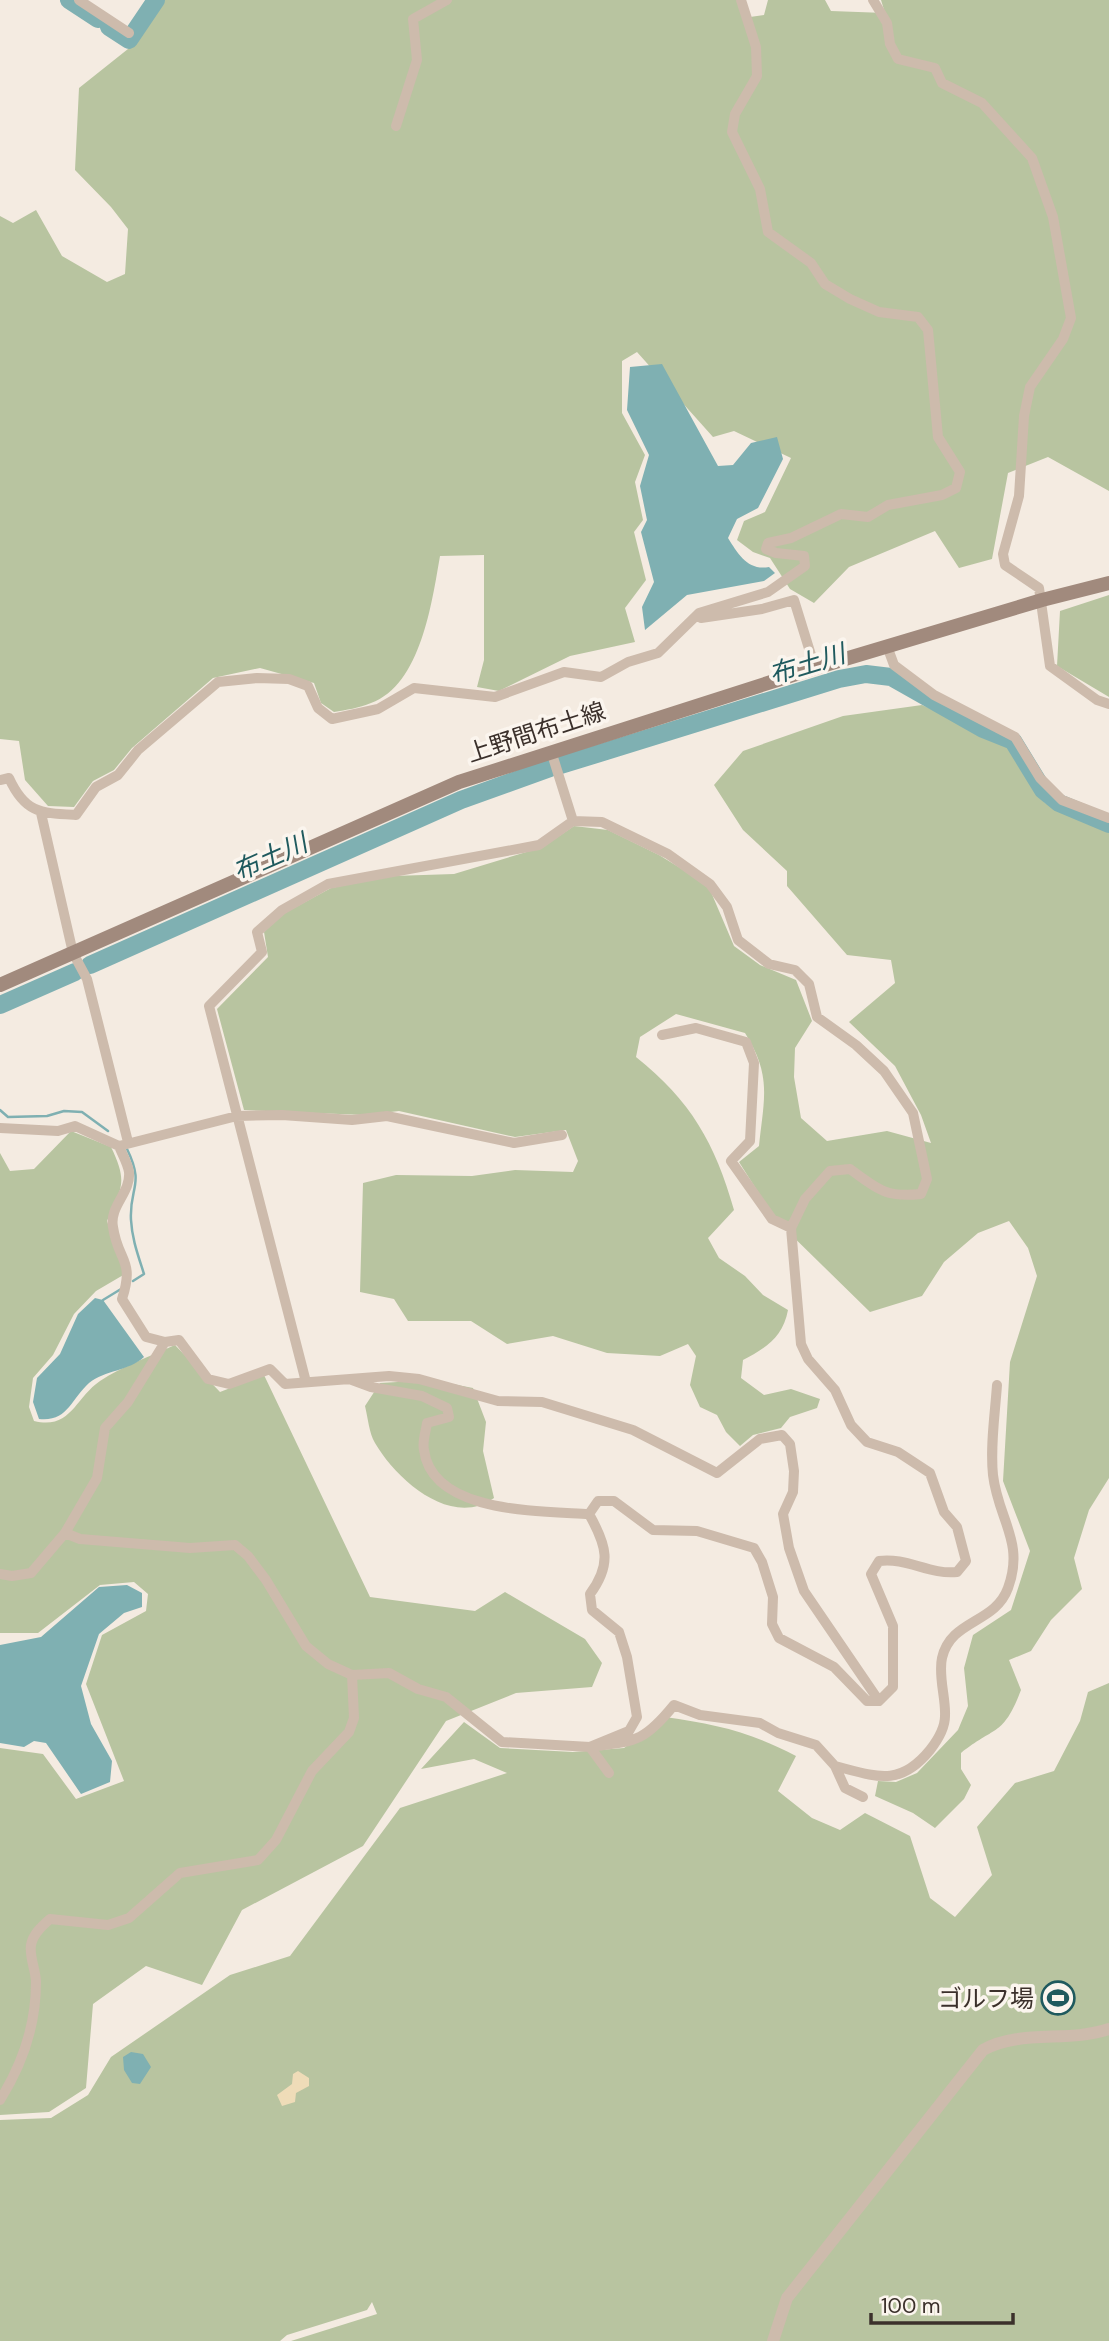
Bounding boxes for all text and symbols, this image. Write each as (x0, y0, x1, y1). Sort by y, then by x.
water label: 布土川 (765, 635, 852, 692)
street label: 上野間布土線 (463, 695, 609, 769)
water label: 布土川 (227, 824, 315, 888)
sports icon: ゴルフ場 (1039, 1979, 1077, 2017)
place label: ゴルフ場 (938, 1983, 1034, 2014)
scale bar (871, 2282, 1013, 2326)
text: 100 m (881, 2292, 941, 2320)

